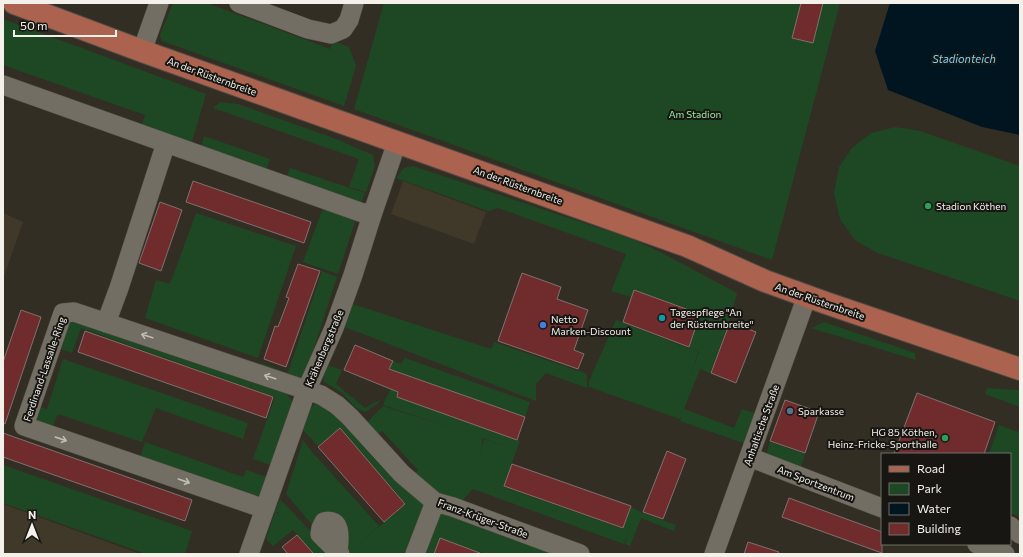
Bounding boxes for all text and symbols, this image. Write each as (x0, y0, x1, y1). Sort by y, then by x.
scale bar (14, 12, 116, 38)
text: 50 m (20, 18, 48, 32)
water label: Stadionteich (932, 52, 996, 65)
street label: An der Rüsternbreite (166, 54, 258, 98)
park label: Am Stadion (669, 108, 721, 120)
street label: An der Rüsternbreite (472, 163, 564, 207)
place label: Stadion Köthen (936, 200, 1006, 212)
marker: Stadion Köthen (923, 201, 933, 211)
street label: An der Rüsternbreite (774, 280, 866, 322)
place label: Tagespflege "An der Rüsternbreite" (670, 306, 754, 330)
street label: Krähenbergstraße (302, 308, 346, 388)
place label: Netto Marken-Discount (551, 313, 631, 337)
marker: Tagespflege "An der Rüsternbreite" (657, 313, 667, 323)
street label: Ferdinand-Lassalle-Ring (20, 315, 68, 423)
marker: Netto Marken-Discount (538, 320, 548, 330)
one-way arrow (141, 332, 153, 340)
one-way arrow (264, 373, 277, 380)
street label: Anhaltische Straße (741, 383, 781, 467)
place label: Sparkasse (798, 405, 844, 417)
marker: Sparkasse (785, 406, 795, 416)
place label: HG 85 Köthen, Heinz-Fricke-Sporthalle (828, 426, 937, 450)
marker: HG 85 Köthen, Heinz-Fricke-Sporthalle (940, 433, 950, 443)
one-way arrow (55, 435, 67, 443)
legend (881, 453, 1011, 545)
text: Road (917, 461, 945, 475)
street label: Am Sportzentrum (776, 463, 856, 503)
one-way arrow (178, 478, 191, 485)
text: Park (917, 481, 943, 495)
street label: Franz-Krüger-Straße (436, 496, 530, 540)
text: Water (917, 501, 951, 515)
north arrow (12, 505, 52, 545)
text: N (28, 508, 36, 521)
text: Building (917, 521, 961, 535)

